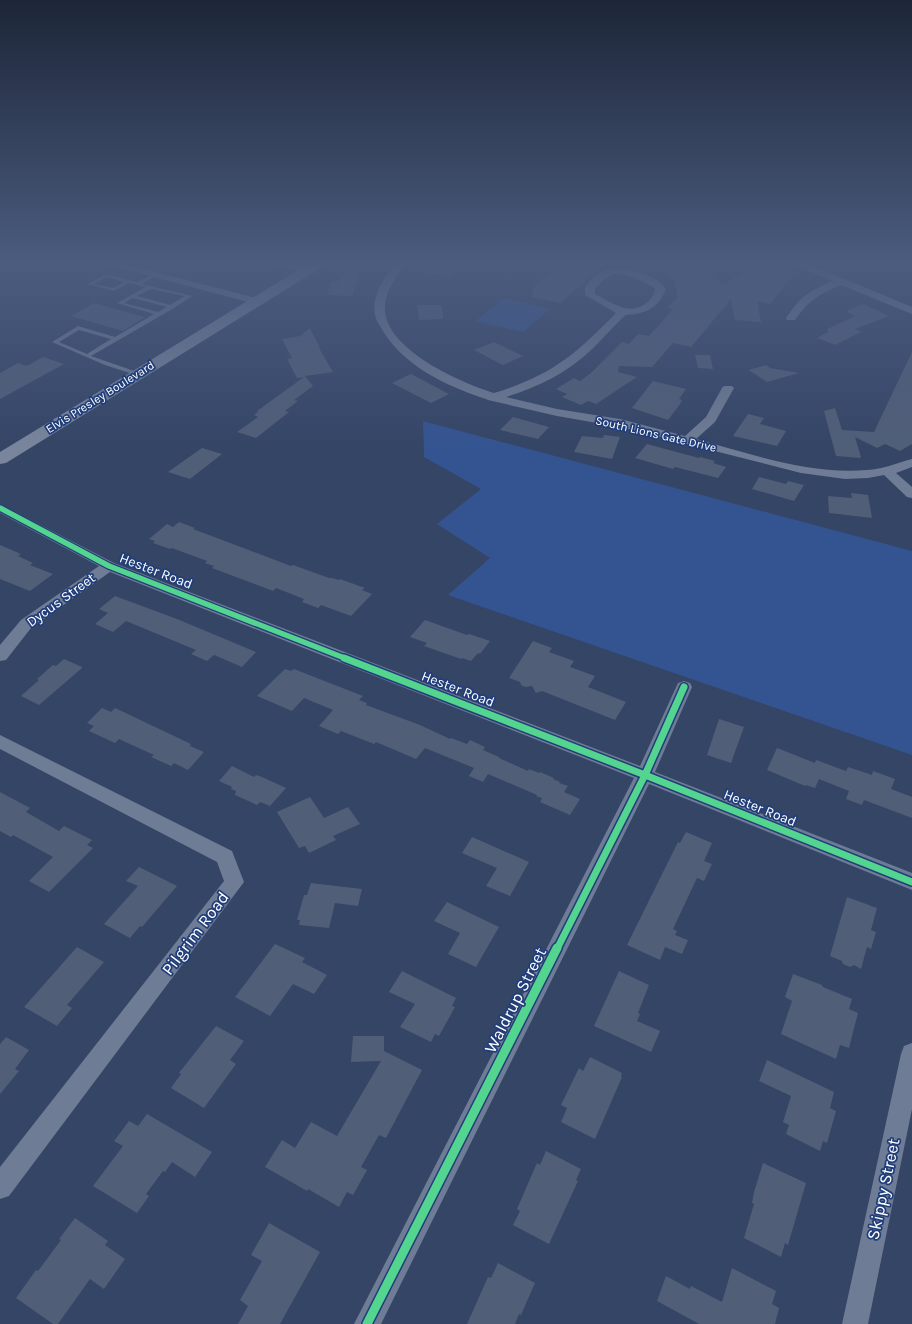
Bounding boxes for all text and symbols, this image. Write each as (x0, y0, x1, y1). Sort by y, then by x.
street label: Elvis Presley Boulevard (43, 358, 157, 436)
street label: South Lions Gate Drive (594, 413, 718, 455)
street label: Hester Road (117, 549, 195, 593)
street label: Dycus Street (23, 569, 99, 631)
street label: Hester Road (419, 667, 497, 711)
street label: Hester Road (721, 786, 799, 830)
street label: Pilgrim Road (157, 887, 233, 979)
street label: Waldrup Street (480, 944, 550, 1056)
street label: Skippy Street (862, 1136, 904, 1242)

